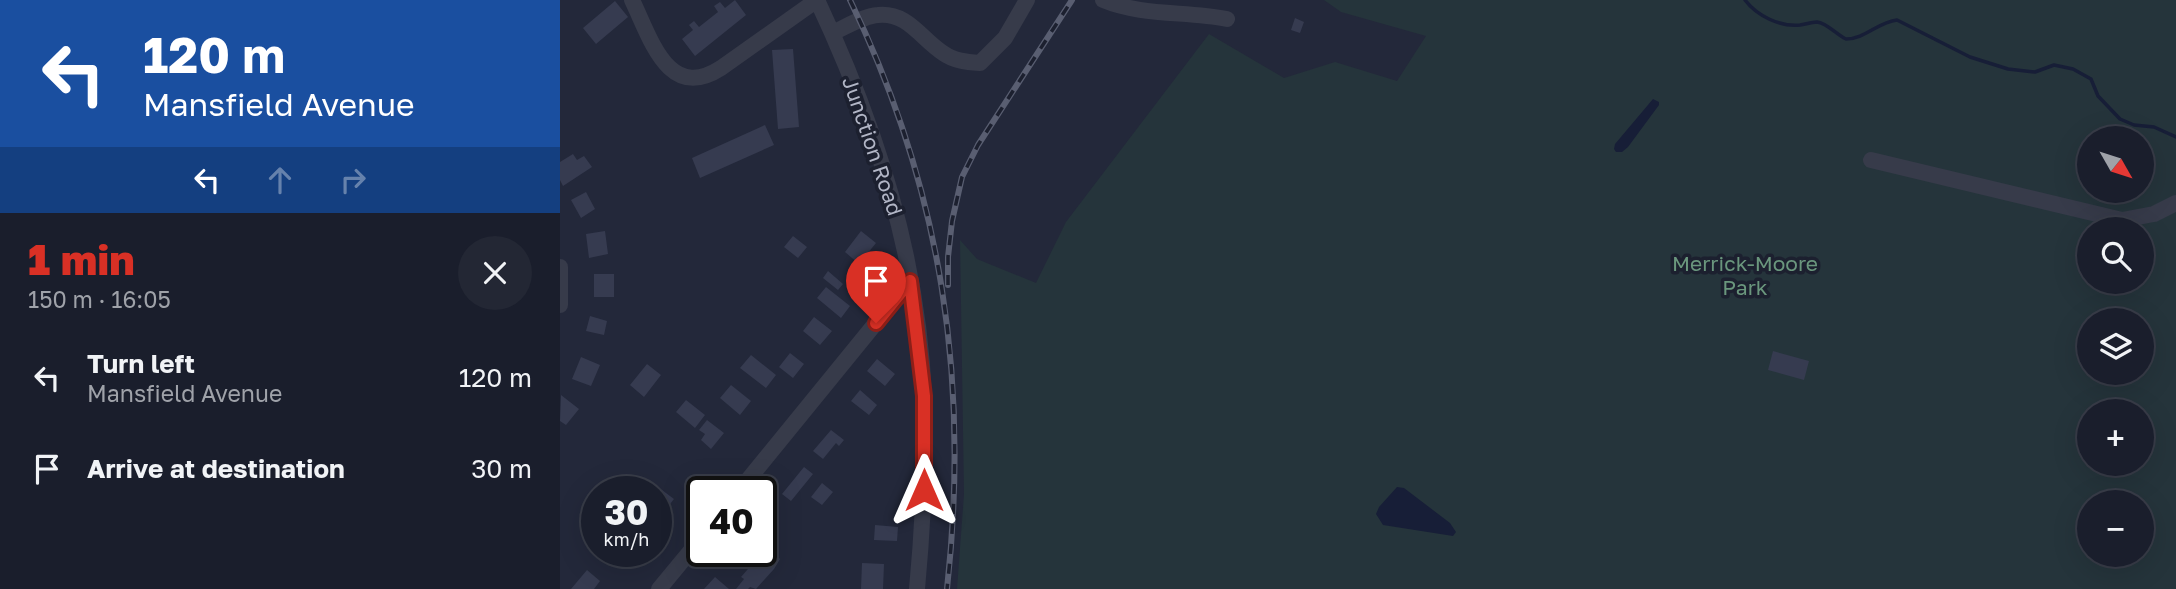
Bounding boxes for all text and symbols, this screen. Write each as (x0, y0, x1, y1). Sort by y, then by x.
text: 120 m (143, 25, 285, 84)
icon: left (28, 28, 119, 119)
street label: Junction Road (837, 73, 909, 219)
text: Mansfield Avenue (143, 85, 415, 123)
north arrow (2077, 126, 2154, 203)
map controls (2077, 126, 2154, 567)
icon: left (188, 161, 226, 199)
icon: ahead (261, 161, 299, 199)
icon: right (334, 161, 372, 199)
button: search (2077, 217, 2154, 294)
text: 1 min (28, 234, 135, 284)
button: close (458, 236, 532, 310)
park label: Merrick-Moore Park (1672, 250, 1818, 300)
pin (846, 251, 906, 323)
icon: arrive (857, 262, 895, 300)
text: 150 m · 16:05 (28, 285, 171, 313)
button: layers (2077, 308, 2154, 385)
text: Turn left (87, 348, 195, 379)
icon: left (28, 359, 66, 397)
text: 120 m (459, 362, 532, 393)
text: Mansfield Avenue (87, 379, 282, 407)
button: + (2077, 399, 2154, 476)
icon: arrive (28, 450, 66, 488)
text: Arrive at destination (87, 453, 345, 484)
text: 30 m (471, 453, 532, 484)
position arrow (887, 453, 961, 527)
speed limit sign: 40 (686, 476, 777, 567)
button: − (2077, 490, 2154, 567)
text: 30 (604, 491, 649, 533)
text: km/h (604, 528, 649, 550)

